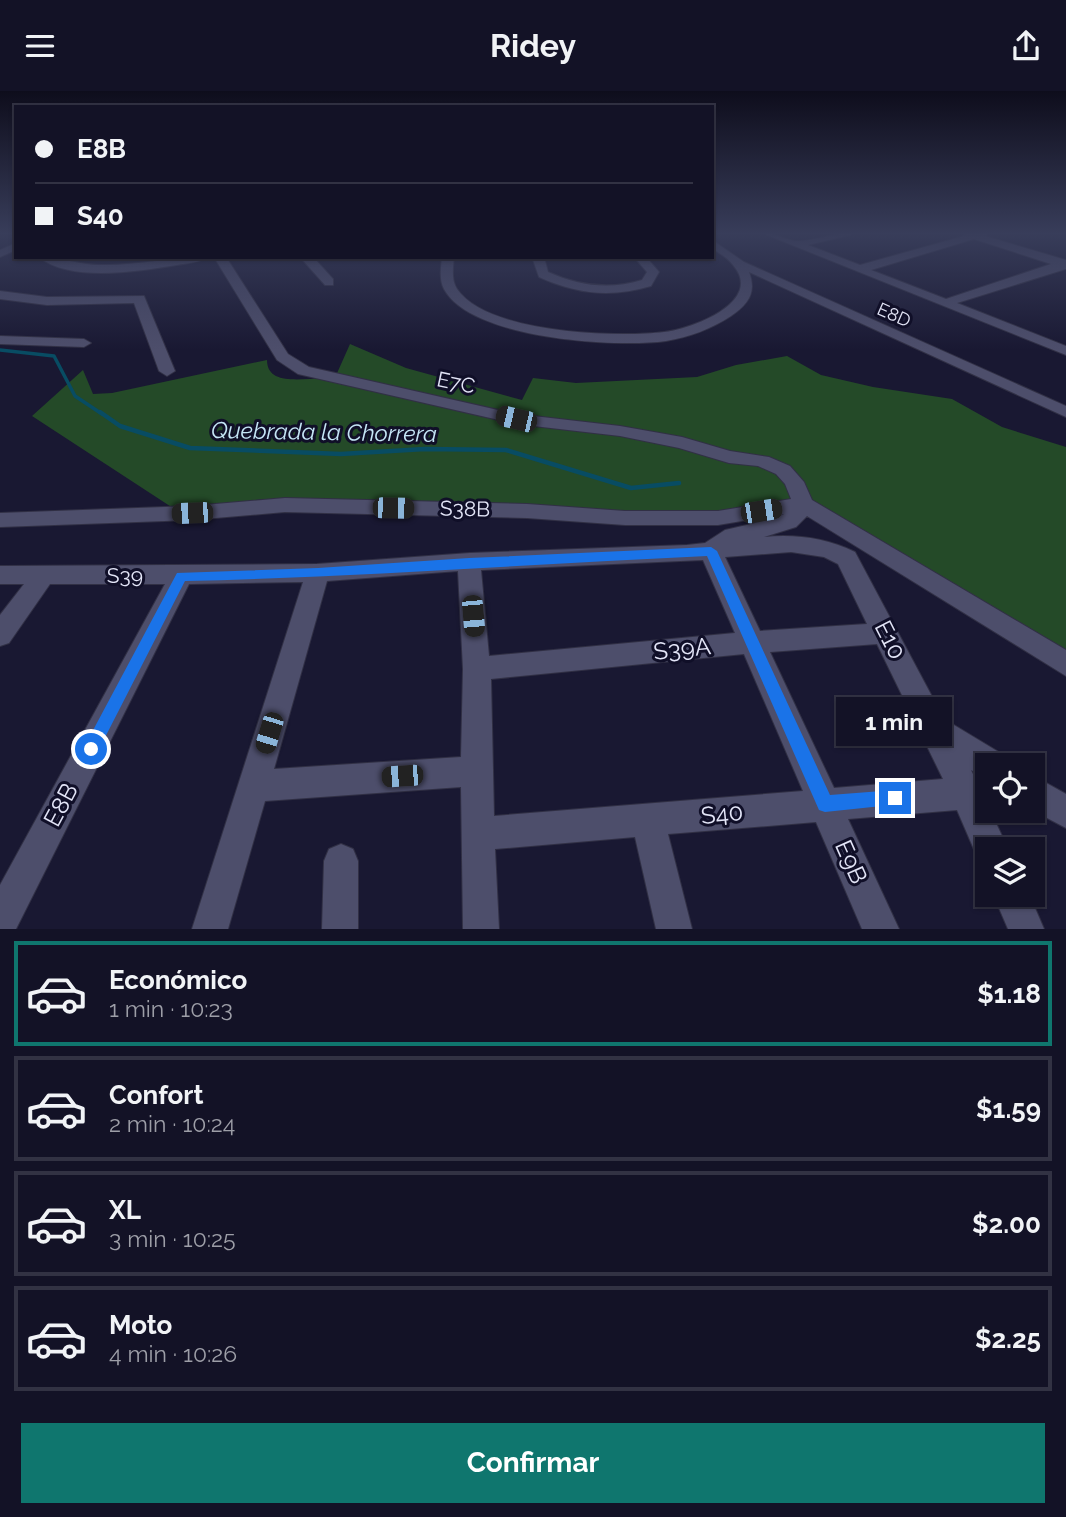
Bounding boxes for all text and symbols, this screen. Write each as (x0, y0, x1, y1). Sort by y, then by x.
icon: menu (21, 27, 59, 65)
text: Ridey (490, 27, 576, 64)
icon: share (1007, 27, 1045, 65)
text: E8B (77, 134, 126, 164)
text: S40 (77, 201, 124, 231)
street label: E8D (874, 298, 914, 331)
street label: E7C (435, 366, 477, 399)
car (494, 404, 539, 434)
water label: Quebrada la Chorrera (211, 416, 437, 447)
street label: S38B (440, 496, 490, 521)
car (372, 497, 415, 519)
car (739, 497, 784, 525)
car (171, 502, 214, 524)
street label: S39 (107, 563, 143, 588)
car (461, 594, 486, 638)
street label: E10 (869, 616, 912, 664)
street label: S39A (652, 631, 712, 666)
callout: 1 min (837, 697, 953, 745)
text: 1 min (865, 708, 923, 735)
car (253, 710, 286, 756)
route start (75, 733, 107, 765)
map controls (975, 753, 1045, 907)
button: locate (975, 753, 1045, 823)
car (381, 764, 424, 788)
street label: E8B (37, 778, 84, 831)
route end (879, 782, 911, 814)
street label: S40 (699, 797, 745, 830)
street label: E9B (829, 835, 874, 888)
button: layers (975, 837, 1045, 907)
icon: car (25, 962, 88, 1025)
text: Económico (109, 965, 247, 995)
text: $1.18 (977, 979, 1041, 1009)
text: 1 min · 10:23 (109, 995, 233, 1022)
icon: car (25, 1077, 88, 1140)
text: Confort (109, 1080, 203, 1110)
text: $1.59 (976, 1094, 1041, 1124)
text: 2 min · 10:24 (109, 1110, 235, 1137)
icon: car (25, 1192, 88, 1255)
text: XL (109, 1195, 141, 1225)
text: $2.00 (972, 1209, 1041, 1239)
text: 3 min · 10:25 (109, 1225, 236, 1252)
icon: car (25, 1307, 88, 1370)
text: Moto (109, 1310, 172, 1340)
text: $2.25 (975, 1324, 1041, 1354)
text: 4 min · 10:26 (109, 1340, 237, 1367)
button: Confirmar (21, 1423, 1045, 1503)

